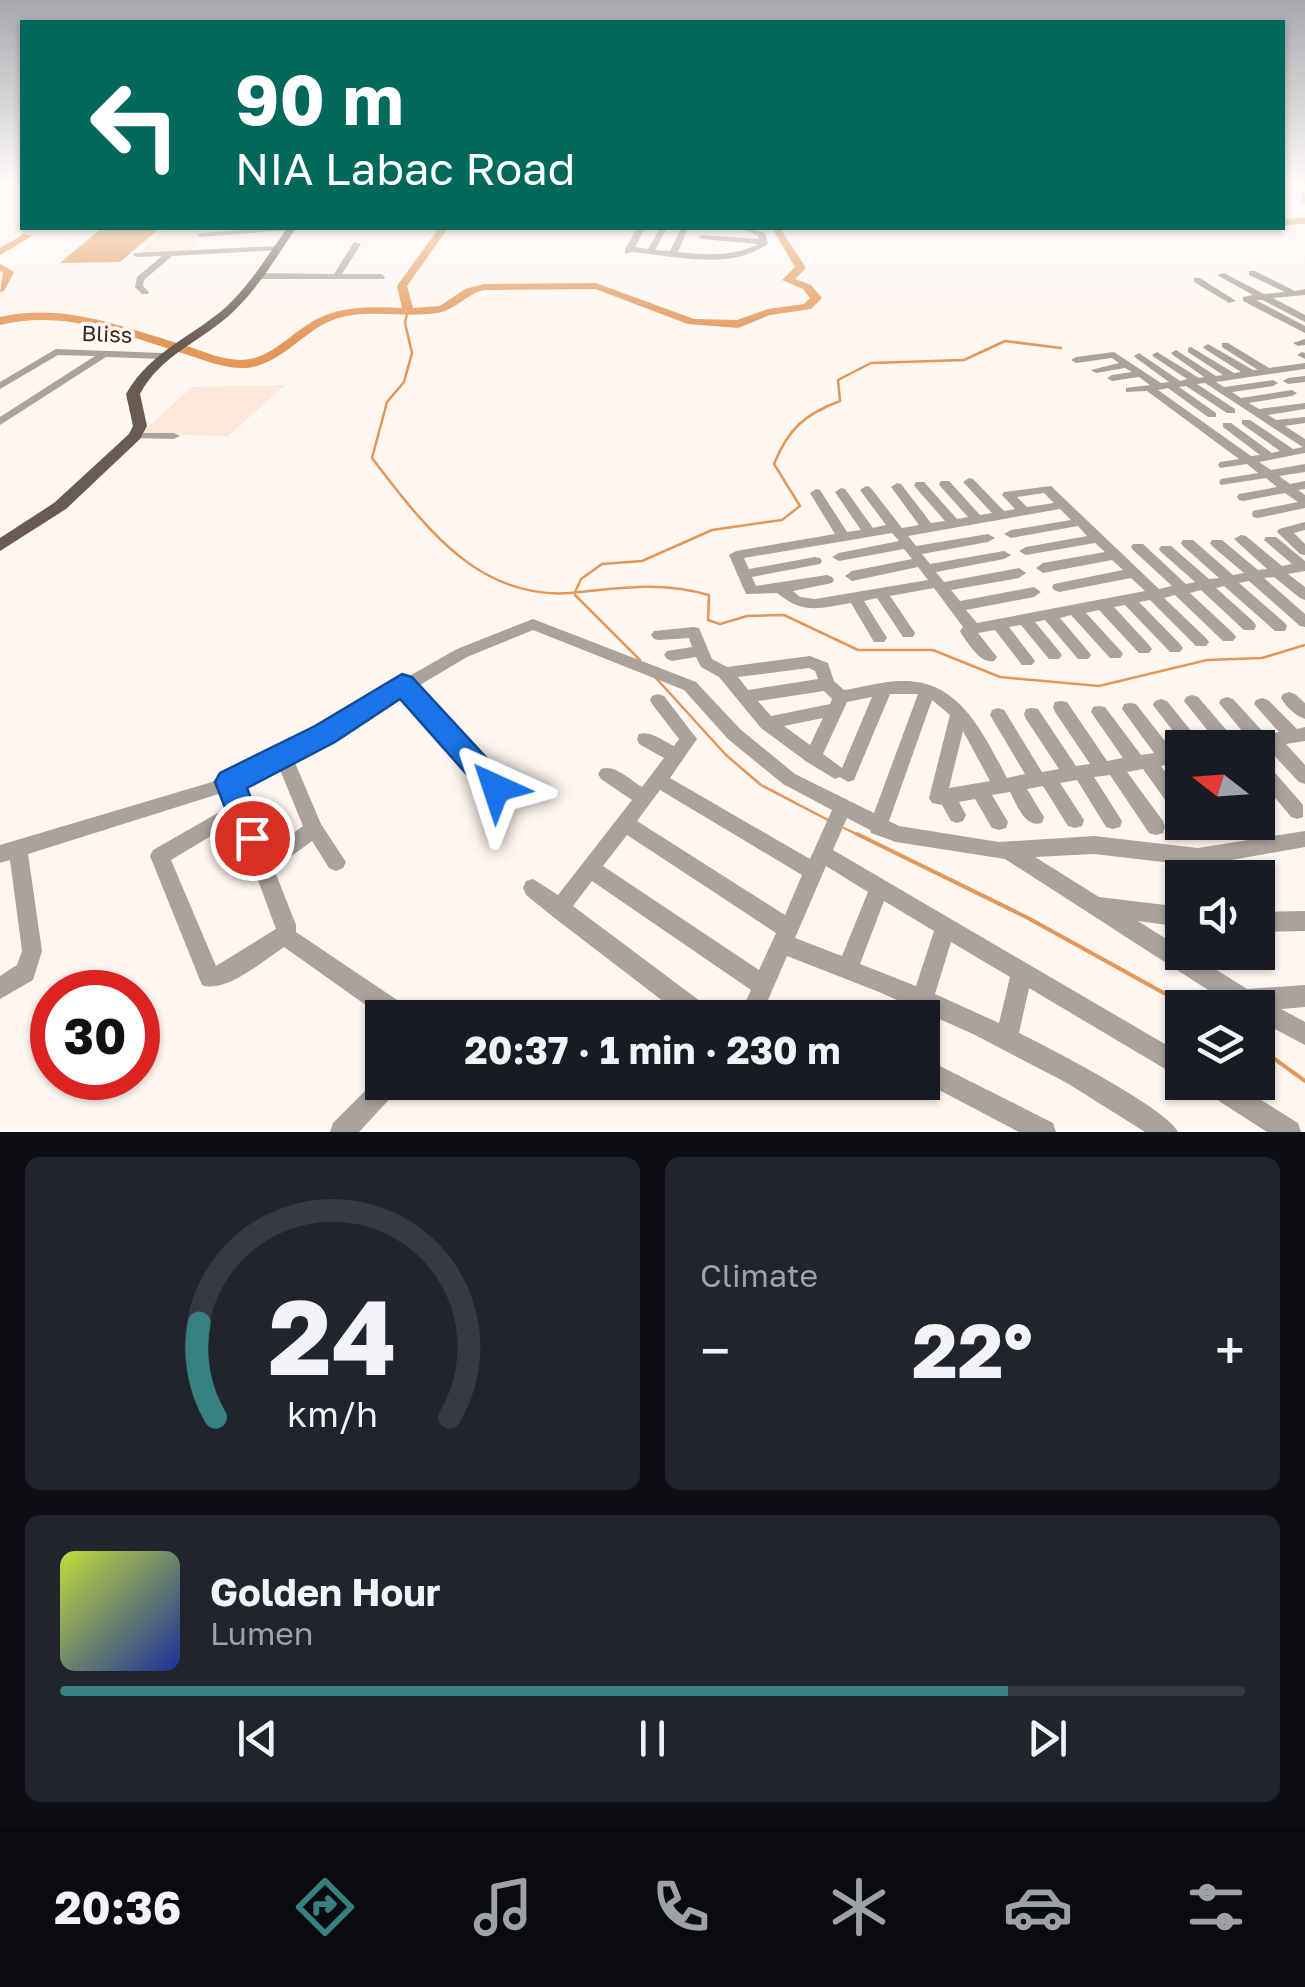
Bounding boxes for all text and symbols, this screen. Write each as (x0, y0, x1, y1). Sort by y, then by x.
text: 90 m (235, 56, 404, 140)
icon: left (70, 60, 200, 190)
text: NIA Labac Road (235, 141, 575, 195)
street label: Bliss (81, 319, 133, 348)
north arrow (1165, 730, 1275, 840)
map controls (1165, 730, 1275, 1100)
position arrow (444, 736, 548, 840)
pin (210, 796, 295, 881)
icon: arrive (225, 811, 280, 866)
button: sound (1165, 860, 1275, 970)
speed limit sign: 30 (30, 970, 160, 1100)
button: layers (1165, 990, 1275, 1100)
text: 20:37 · 1 min · 230 m (465, 1027, 840, 1072)
text: Climate (700, 1256, 818, 1294)
text: 24 (268, 1273, 397, 1398)
text: 22° (912, 1304, 1033, 1395)
text: − (700, 1317, 730, 1383)
text: + (1215, 1317, 1245, 1383)
text: km/h (287, 1392, 378, 1435)
text: Golden Hour (210, 1569, 441, 1614)
text: Lumen (210, 1614, 314, 1652)
icon: previous (230, 1711, 285, 1766)
icon: pause (625, 1711, 680, 1766)
icon: next (1020, 1711, 1075, 1766)
icon: directions (290, 1872, 360, 1942)
icon: music (468, 1872, 538, 1942)
icon: phone (646, 1872, 716, 1942)
icon: climate (824, 1872, 894, 1942)
icon: car (1003, 1872, 1073, 1942)
icon: filters (1181, 1872, 1251, 1942)
text: 20:36 (54, 1880, 181, 1934)

